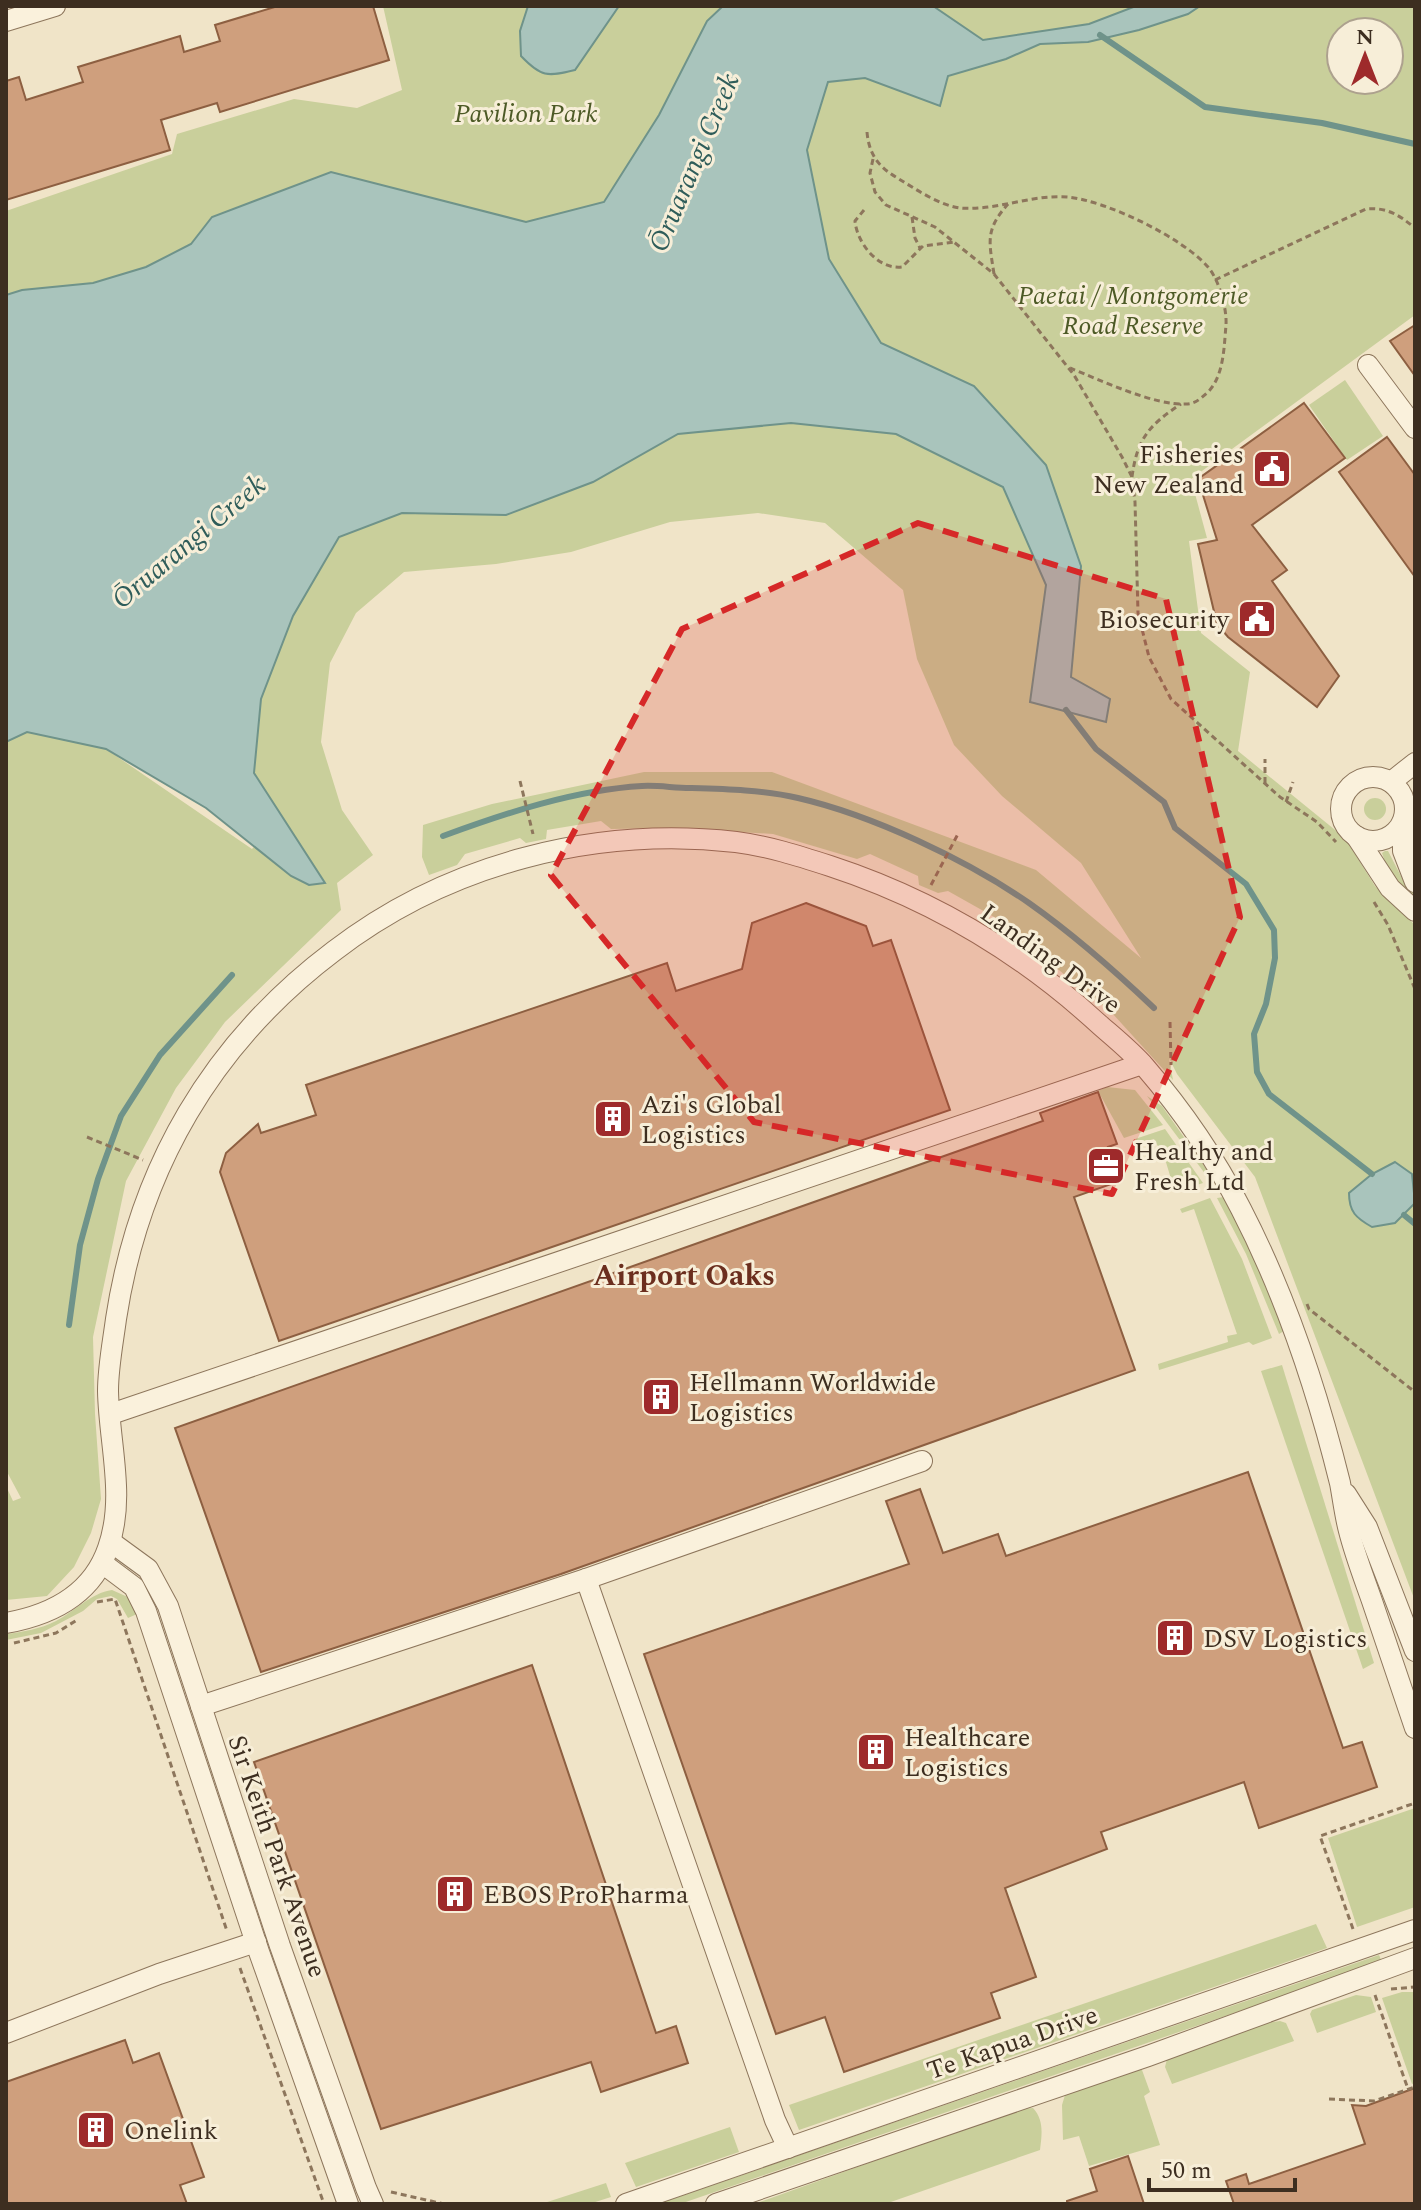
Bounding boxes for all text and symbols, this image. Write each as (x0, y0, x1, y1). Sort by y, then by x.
north arrow (1325, 16, 1405, 96)
text: N (1356, 21, 1374, 54)
water label: Ōruarangi Creek (637, 66, 751, 259)
park label: Pavilion Park (454, 94, 598, 134)
park label: Paetai / Montgomerie Road Reserve (1018, 276, 1248, 346)
place label: Fisheries New Zealand (1093, 435, 1244, 505)
public building icon: Fisheries New Zealand (1251, 448, 1293, 490)
water label: Ōruarangi Creek (102, 464, 276, 620)
public building icon: Biosecurity (1236, 598, 1278, 640)
place label: Biosecurity (1099, 600, 1231, 640)
street label: Landing Drive (971, 894, 1129, 1024)
place label: Azi's Global Logistics (641, 1085, 781, 1155)
building icon: Azi's Global Logistics (592, 1098, 634, 1140)
place label: Healthy and Fresh Ltd (1134, 1132, 1273, 1202)
office icon: Healthy and Fresh Ltd (1085, 1145, 1127, 1187)
district label: Airport Oaks (593, 1253, 775, 1299)
place label: Hellmann Worldwide Logistics (689, 1363, 936, 1433)
building icon: Hellmann Worldwide Logistics (640, 1376, 682, 1418)
building icon: DSV Logistics (1154, 1617, 1196, 1659)
place label: DSV Logistics (1203, 1619, 1368, 1659)
place label: Healthcare Logistics (904, 1718, 1030, 1788)
street label: Sir Keith Park Avenue (217, 1730, 337, 1983)
building icon: Healthcare Logistics (855, 1731, 897, 1773)
building icon: EBOS ProPharma (434, 1873, 476, 1915)
place label: EBOS ProPharma (483, 1875, 689, 1915)
street label: Te Kapua Drive (921, 1995, 1103, 2091)
building icon: Onelink (75, 2109, 117, 2151)
place label: Onelink (124, 2111, 218, 2151)
scale bar (1149, 2142, 1295, 2192)
text: 50 m (1161, 2153, 1212, 2189)

